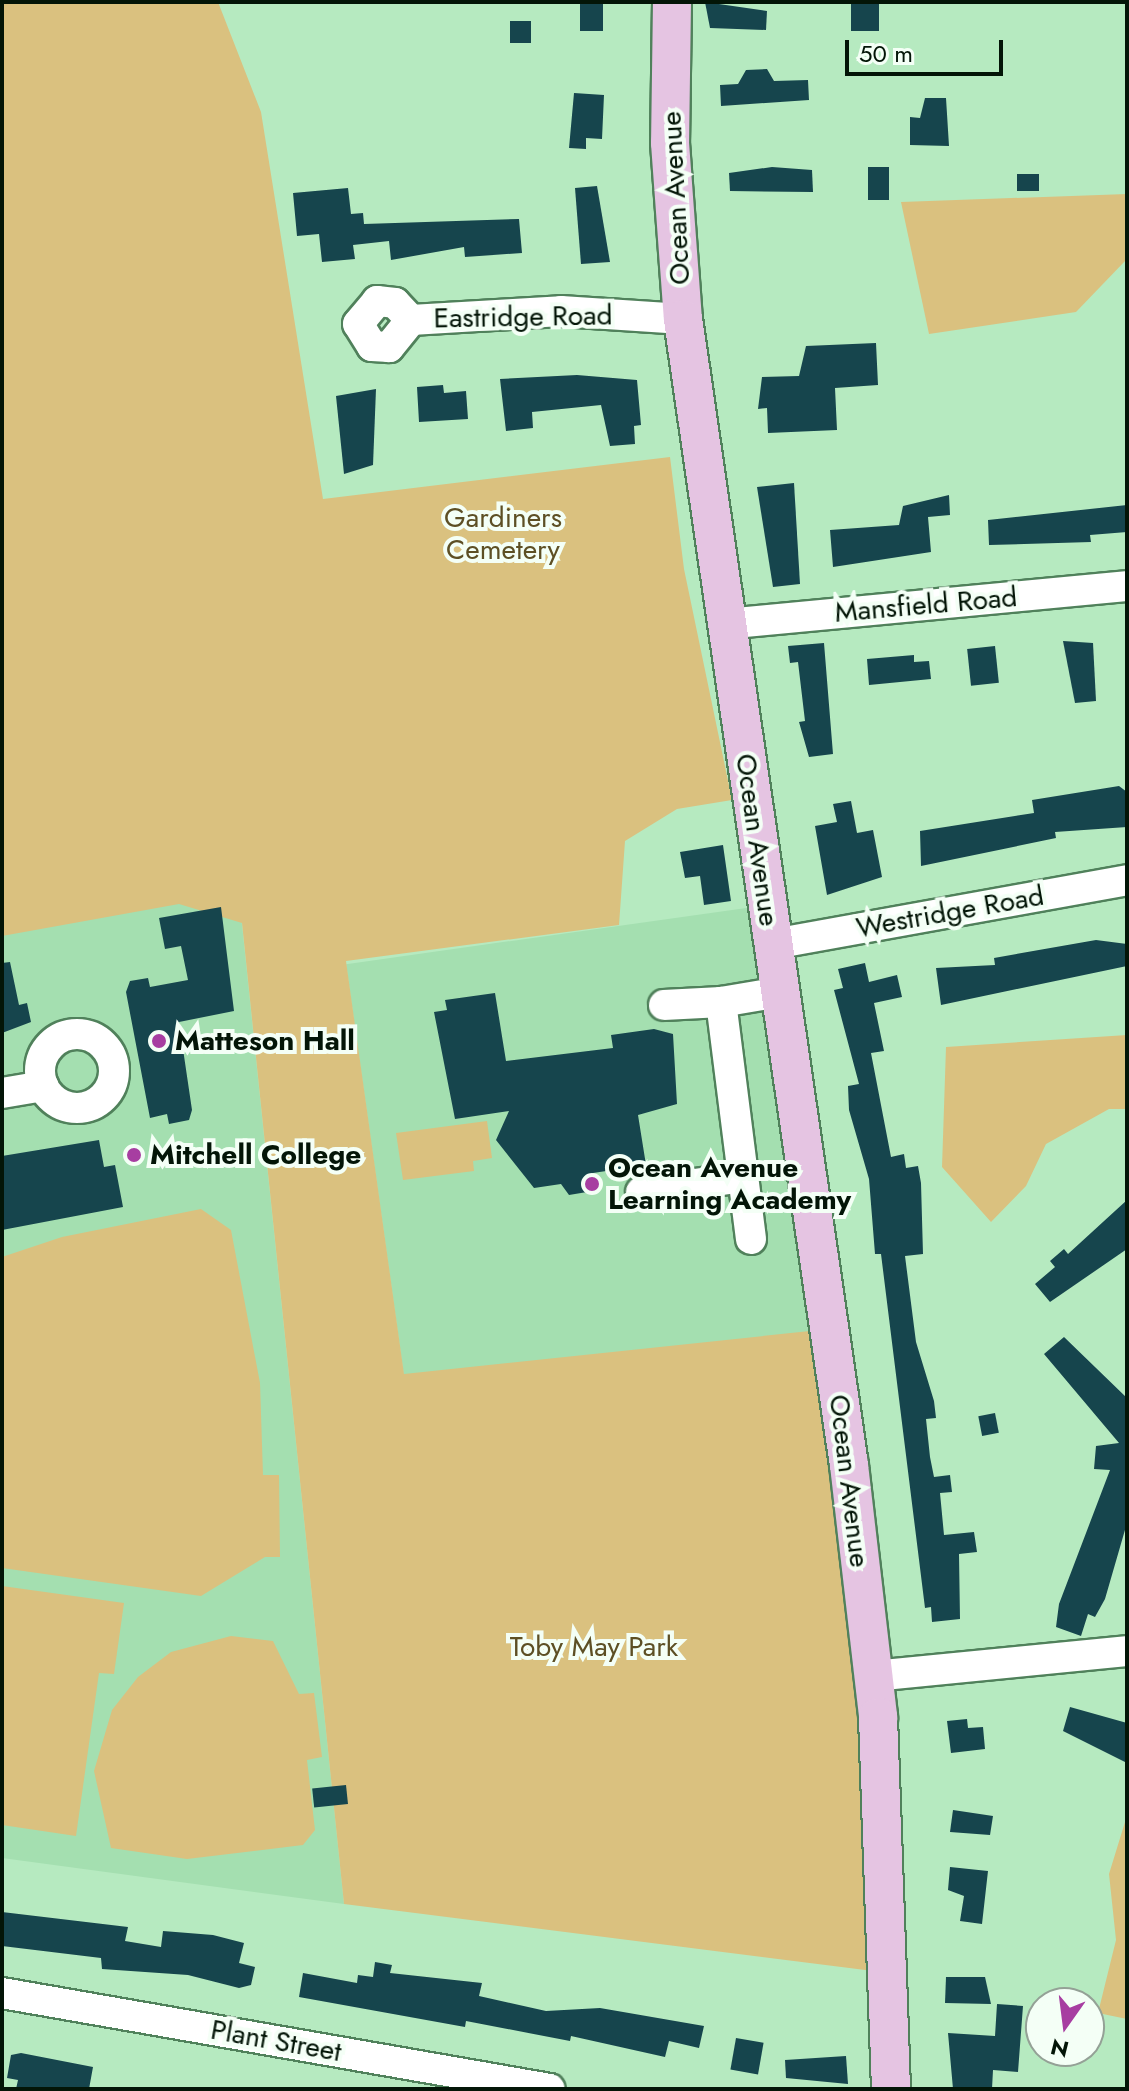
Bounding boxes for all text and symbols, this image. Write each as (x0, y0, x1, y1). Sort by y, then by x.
scale bar (849, 24, 1007, 74)
text: 50 m (859, 36, 913, 71)
street label: Ocean Avenue (655, 110, 697, 286)
street label: Eastridge Road (433, 299, 613, 335)
park label: Gardiners Cemetery (444, 501, 562, 567)
street label: Mansfield Road (833, 580, 1019, 630)
street label: Ocean Avenue (728, 752, 786, 928)
street label: Westridge Road (854, 879, 1046, 945)
place label: Matteson Hall (175, 1024, 355, 1058)
marker: Matteson Hall (150, 1032, 168, 1050)
place label: Mitchell College (150, 1138, 361, 1172)
marker: Mitchell College (125, 1146, 143, 1164)
place label: Ocean Avenue Learning Academy (608, 1151, 851, 1217)
marker: Ocean Avenue Learning Academy (583, 1175, 601, 1193)
street label: Ocean Avenue (822, 1393, 876, 1569)
park label: Toby May Park (510, 1630, 678, 1664)
north arrow (1025, 1987, 1105, 2067)
street label: Plant Street (208, 2013, 344, 2069)
text: N (1047, 2031, 1072, 2066)

